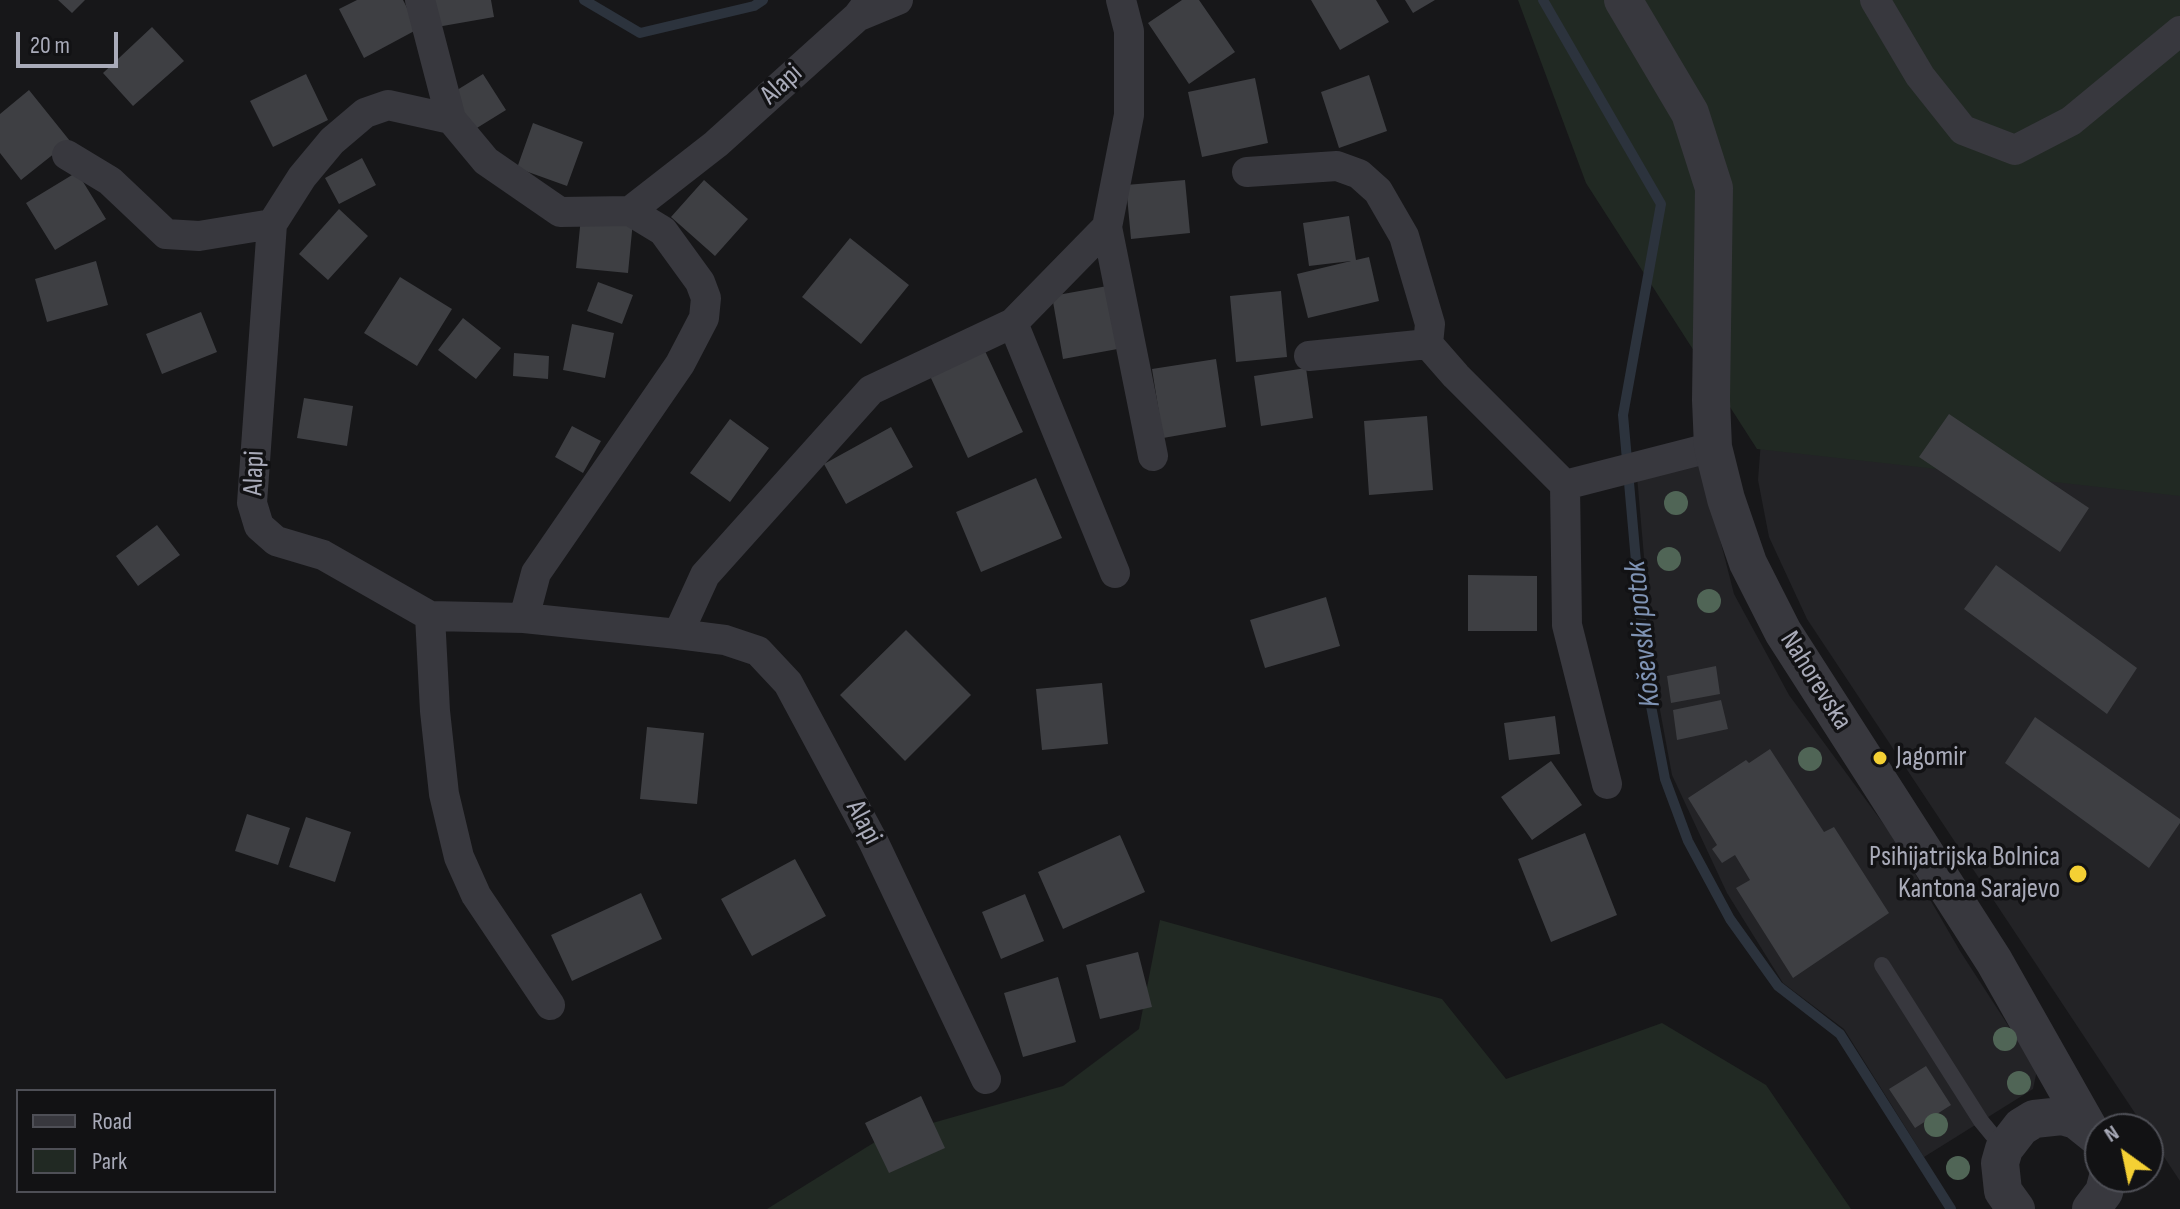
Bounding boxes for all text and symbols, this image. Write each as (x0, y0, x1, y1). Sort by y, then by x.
scale bar (20, 16, 122, 66)
text: 20 m (30, 31, 70, 60)
street label: Alapi (754, 57, 810, 113)
street label: Alapi (237, 450, 273, 496)
water label: Koševski potok (1618, 559, 1670, 709)
street label: Nahorevska (1772, 626, 1858, 736)
place label: Jagomir (1896, 741, 1966, 775)
marker: Jagomir (1871, 749, 1889, 767)
street label: Alapi (838, 795, 888, 851)
place label: Psihijatrijska Bolnica Kantona Sarajevo (1869, 841, 2060, 907)
marker: Psihijatrijska Bolnica Kantona Sarajevo (2067, 863, 2089, 885)
legend (16, 1089, 276, 1193)
text: Road (92, 1107, 132, 1136)
north arrow (2084, 1113, 2164, 1193)
text: N (2099, 1120, 2124, 1149)
text: Park (92, 1147, 127, 1176)

